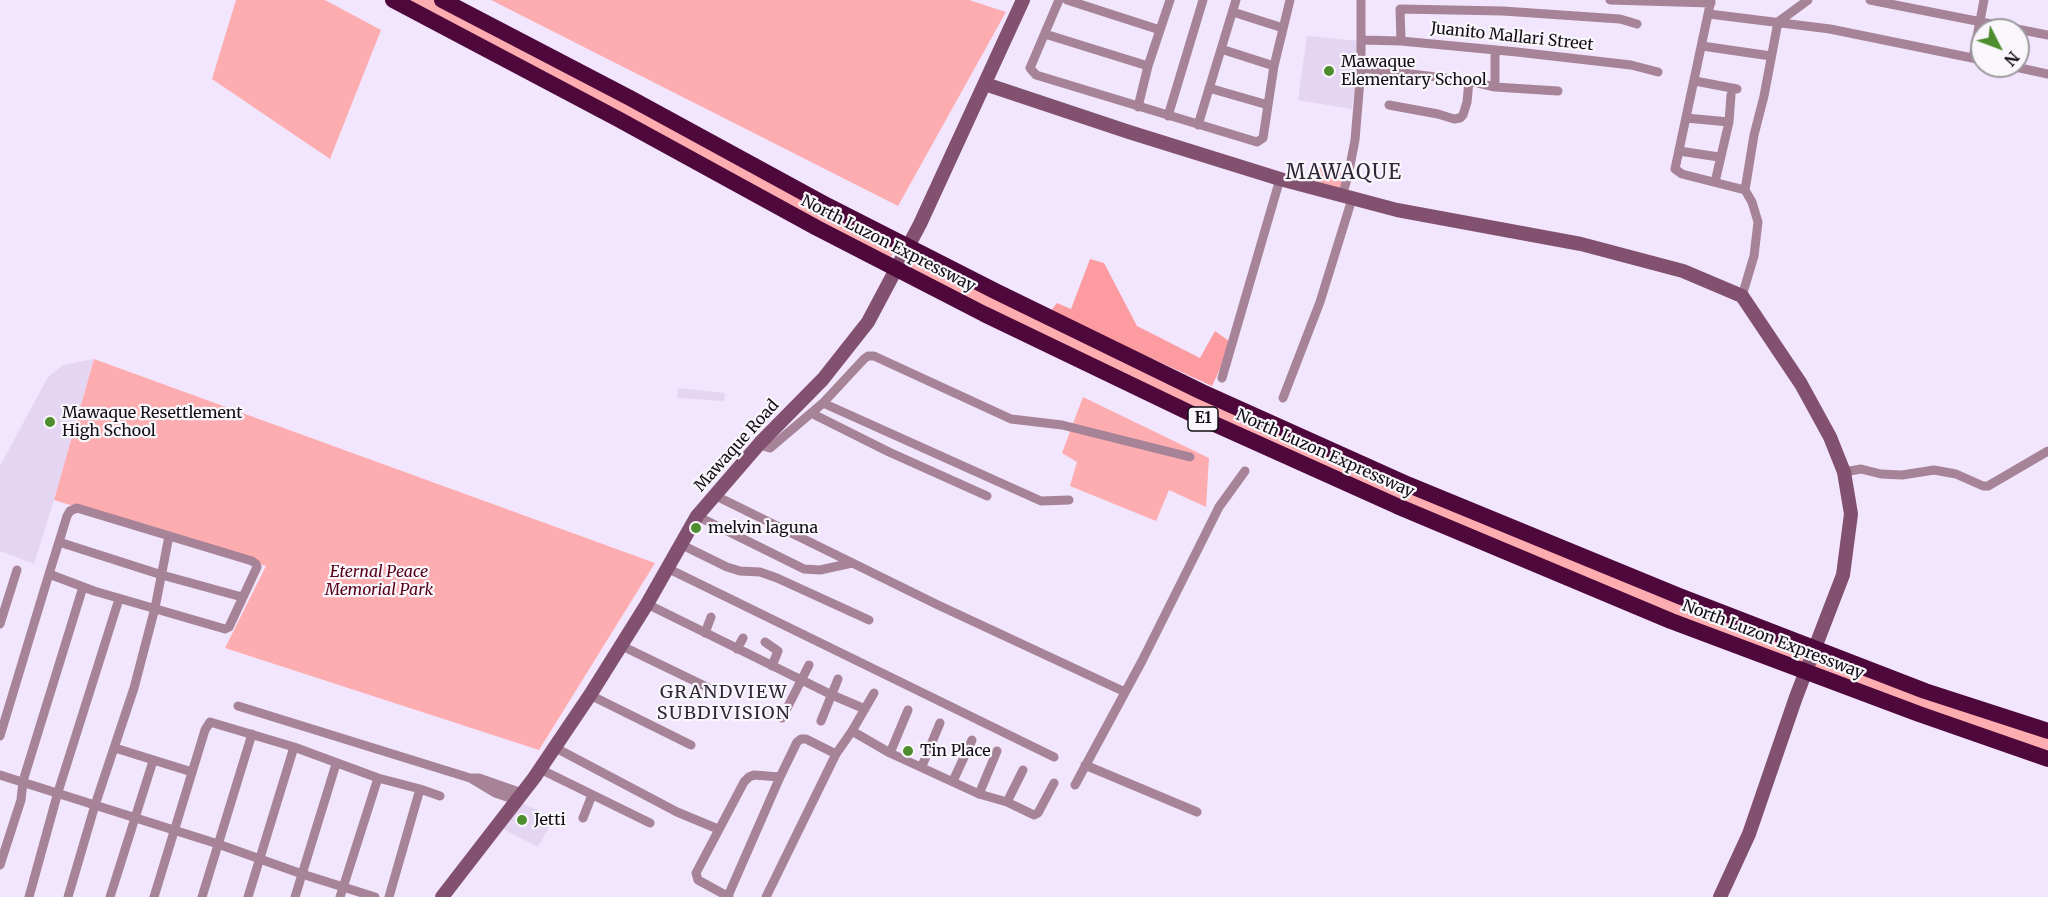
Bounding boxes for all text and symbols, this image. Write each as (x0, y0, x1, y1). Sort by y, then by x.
north arrow (1970, 18, 2030, 78)
street label: Juanito Mallari Street (1430, 19, 1594, 55)
text: N (2000, 47, 2024, 70)
place label: Mawaque Elementary School (1341, 52, 1487, 90)
marker: Mawaque Elementary School (1322, 64, 1336, 78)
district label: MAWAQUE (1285, 161, 1403, 185)
street label: North Luzon Expressway (798, 192, 978, 296)
street label: Mawaque Road (691, 396, 783, 496)
place label: Mawaque Resettlement High School (62, 403, 242, 441)
street label: North Luzon Expressway (1233, 406, 1417, 502)
road number: E1 (1188, 407, 1218, 431)
marker: Mawaque Resettlement High School (43, 415, 57, 429)
place label: melvin laguna (708, 518, 818, 538)
marker: melvin laguna (689, 521, 703, 535)
park label: Eternal Peace Memorial Park (325, 562, 433, 600)
street label: North Luzon Expressway (1679, 596, 1867, 684)
district label: GRANDVIEW SUBDIVISION (657, 682, 791, 724)
place label: Tin Place (920, 741, 991, 761)
marker: Tin Place (901, 744, 915, 758)
place label: Jetti (534, 810, 566, 830)
marker: Jetti (515, 813, 529, 827)

